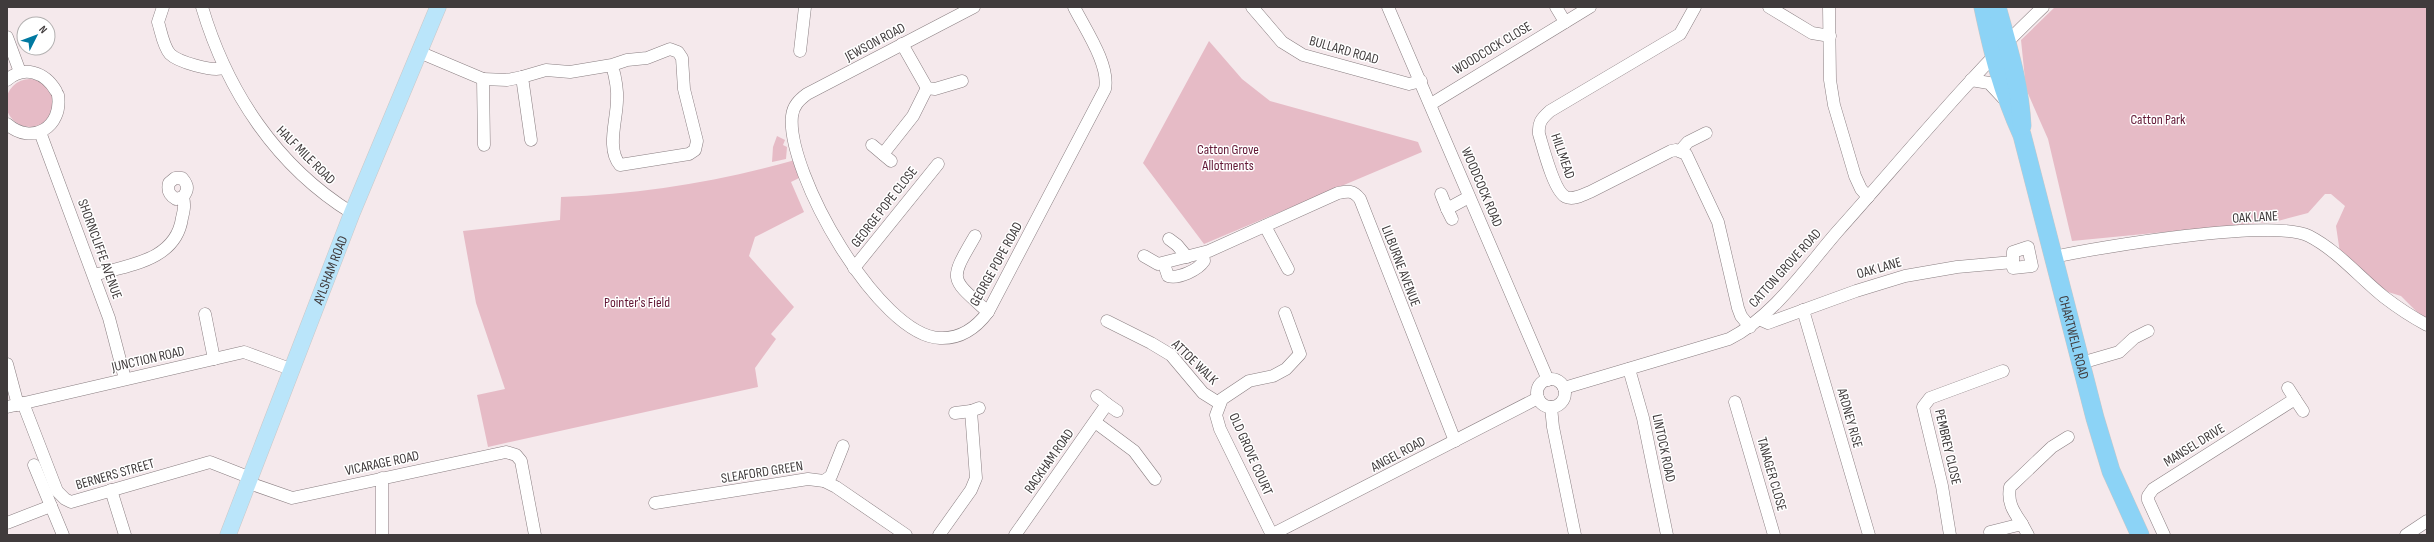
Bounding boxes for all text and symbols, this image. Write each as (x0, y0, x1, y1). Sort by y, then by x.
north arrow (16, 16, 56, 56)
street label: WOODCOCK CLOSE (1449, 18, 1535, 78)
street label: JEWSON ROAD (841, 19, 908, 65)
text: N (36, 23, 50, 36)
street label: BULLARD ROAD (1307, 32, 1381, 68)
park label: Catton Park (2131, 111, 2186, 128)
street label: HALF MILE ROAD (273, 122, 339, 188)
street label: HILLMEAD (1547, 131, 1579, 181)
park label: Catton Grove Allotments (1197, 141, 1259, 174)
street label: WOODCOCK ROAD (1458, 145, 1506, 229)
street label: GEORGE POPE CLOSE (847, 163, 921, 251)
street label: SHORNCLIFFE AVENUE (74, 197, 126, 301)
street label: OAK LANE (2232, 207, 2278, 227)
street label: GEORGE POPE ROAD (966, 219, 1026, 309)
street label: LILBURNE AVENUE (1378, 223, 1424, 309)
street label: CATTON GROVE ROAD (1745, 225, 1825, 311)
street label: AYLSHAM ROAD (309, 233, 351, 308)
street label: OAK LANE (1855, 253, 1904, 282)
park label: Pointer's Field (604, 294, 670, 311)
street label: CHARTWELL ROAD (2055, 294, 2093, 381)
street label: ATTOE WALK (1168, 335, 1222, 389)
street label: JUNCTION ROAD (109, 342, 186, 376)
street label: ARDNEY RISE (1833, 385, 1867, 450)
street label: PEMBREY CLOSE (1931, 408, 1965, 487)
street label: OLD GROVE COURT (1225, 410, 1277, 498)
street label: LINTOCK ROAD (1649, 413, 1680, 484)
street label: MANSEL DRIVE (2160, 419, 2228, 470)
street label: RACKHAM ROAD (1021, 425, 1078, 497)
street label: ANGEL ROAD (1367, 432, 1428, 476)
street label: TANAGER CLOSE (1753, 435, 1791, 513)
street label: VICARAGE ROAD (343, 447, 421, 479)
street label: BERNERS STREET (74, 455, 157, 493)
street label: SLEAFORD GREEN (720, 457, 804, 487)

